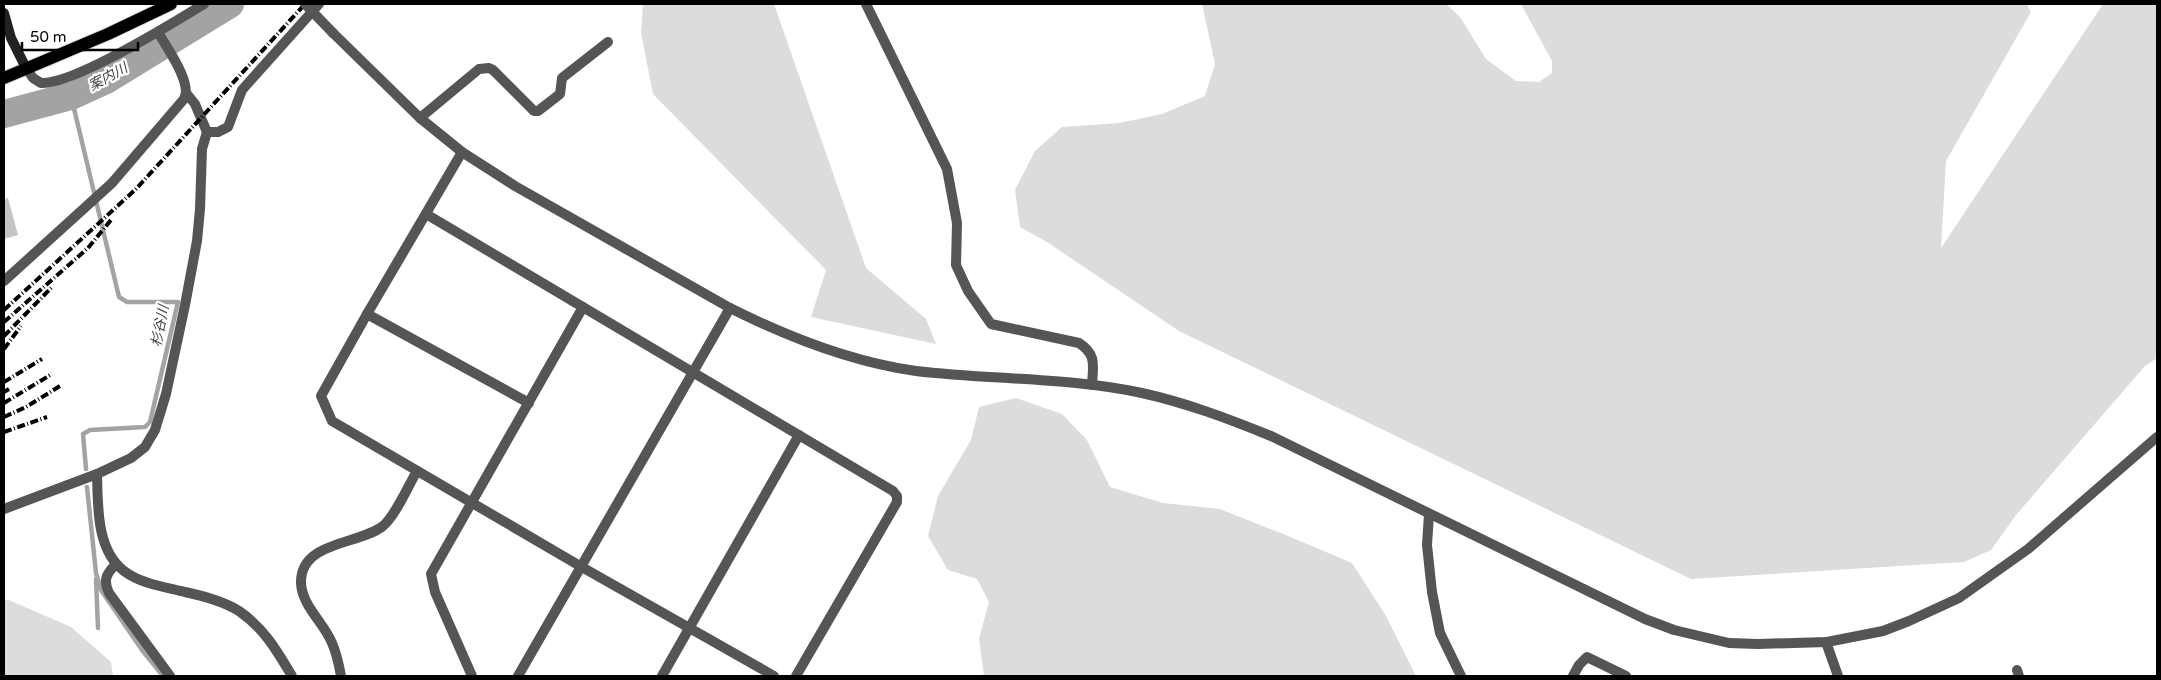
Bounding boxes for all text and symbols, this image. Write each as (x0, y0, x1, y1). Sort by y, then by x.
scale bar (22, 20, 139, 52)
text: 50 m (30, 28, 67, 46)
water label: 案内川 (86, 58, 132, 95)
water label: 杉谷川 (148, 302, 173, 348)

